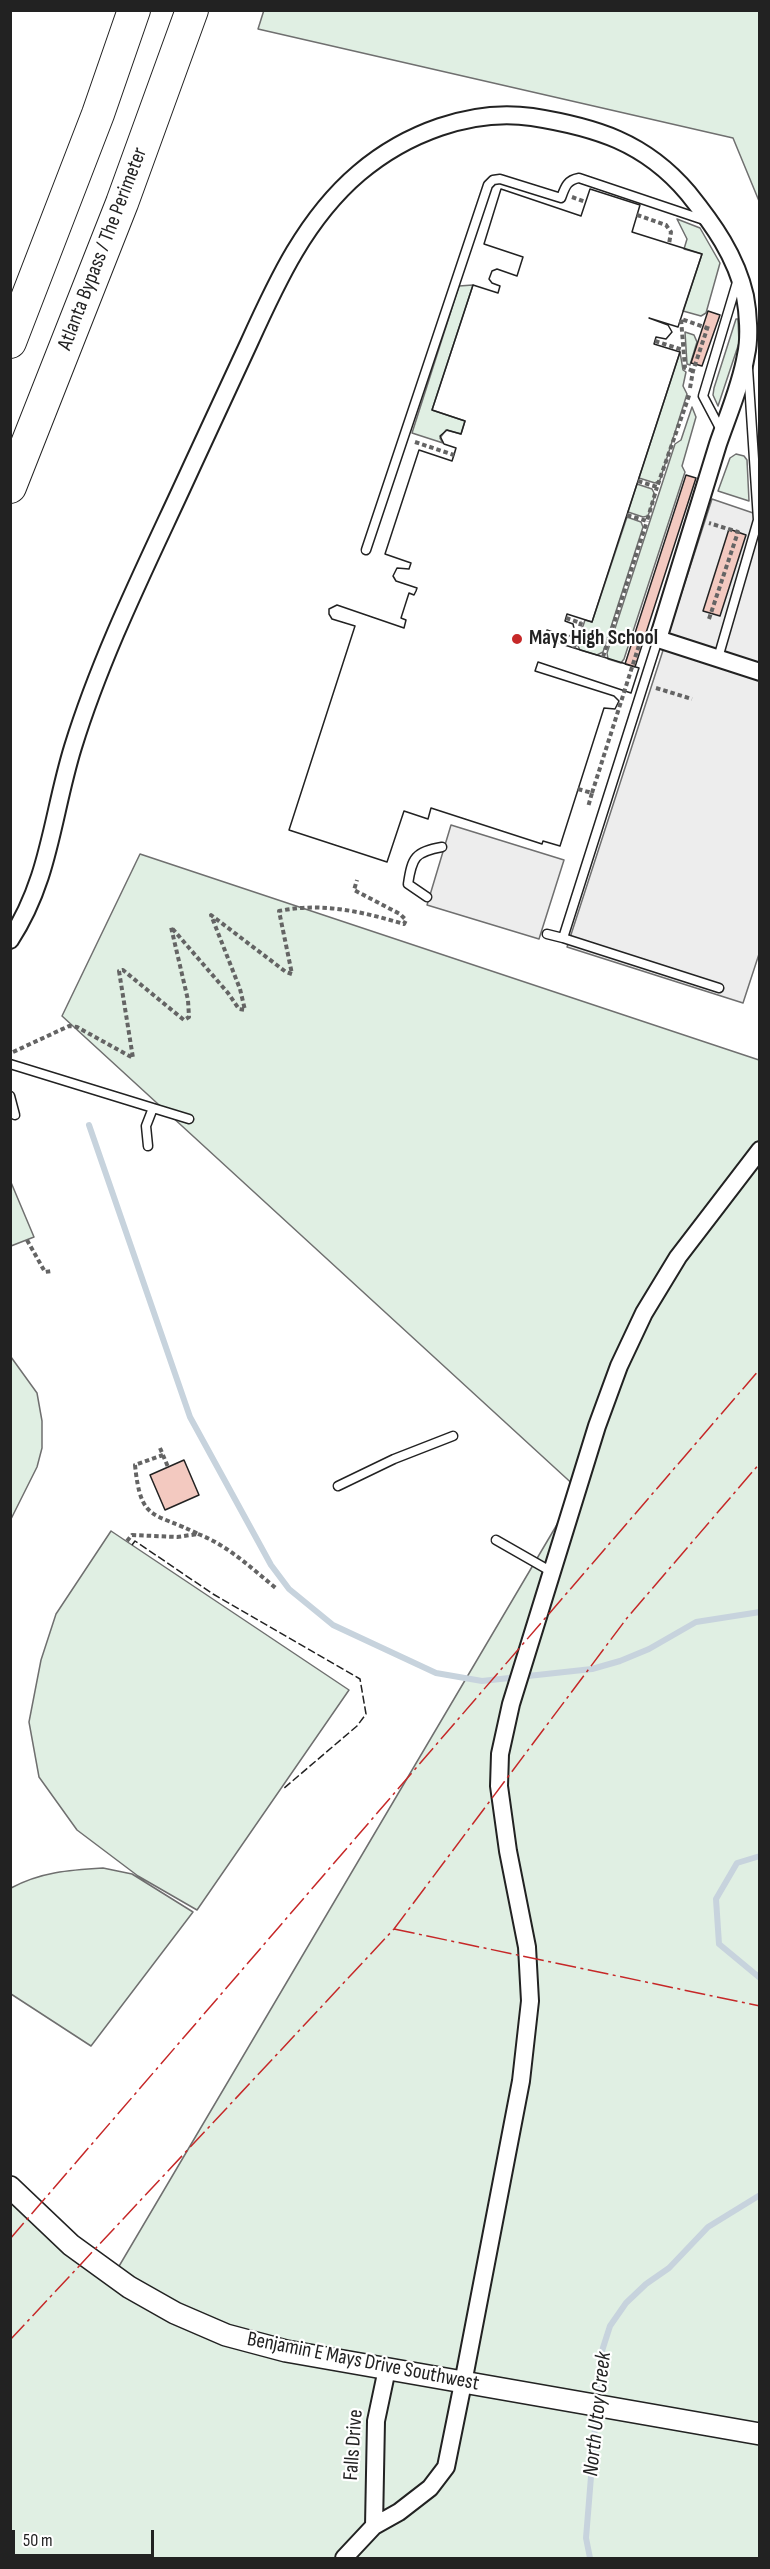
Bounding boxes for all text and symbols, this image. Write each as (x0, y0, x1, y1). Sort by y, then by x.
street label: Atlanta Bypass / The Perimeter (53, 144, 153, 354)
place label: Mays High School (529, 626, 658, 652)
marker: Mays High School (510, 632, 524, 646)
street label: Benjamin E Mays Drive Southwest (245, 2327, 481, 2397)
water label: North Utoy Creek (578, 2351, 618, 2477)
street label: Falls Drive (339, 2409, 369, 2481)
scale bar (15, 2518, 158, 2556)
text: 50 m (23, 2530, 53, 2551)

